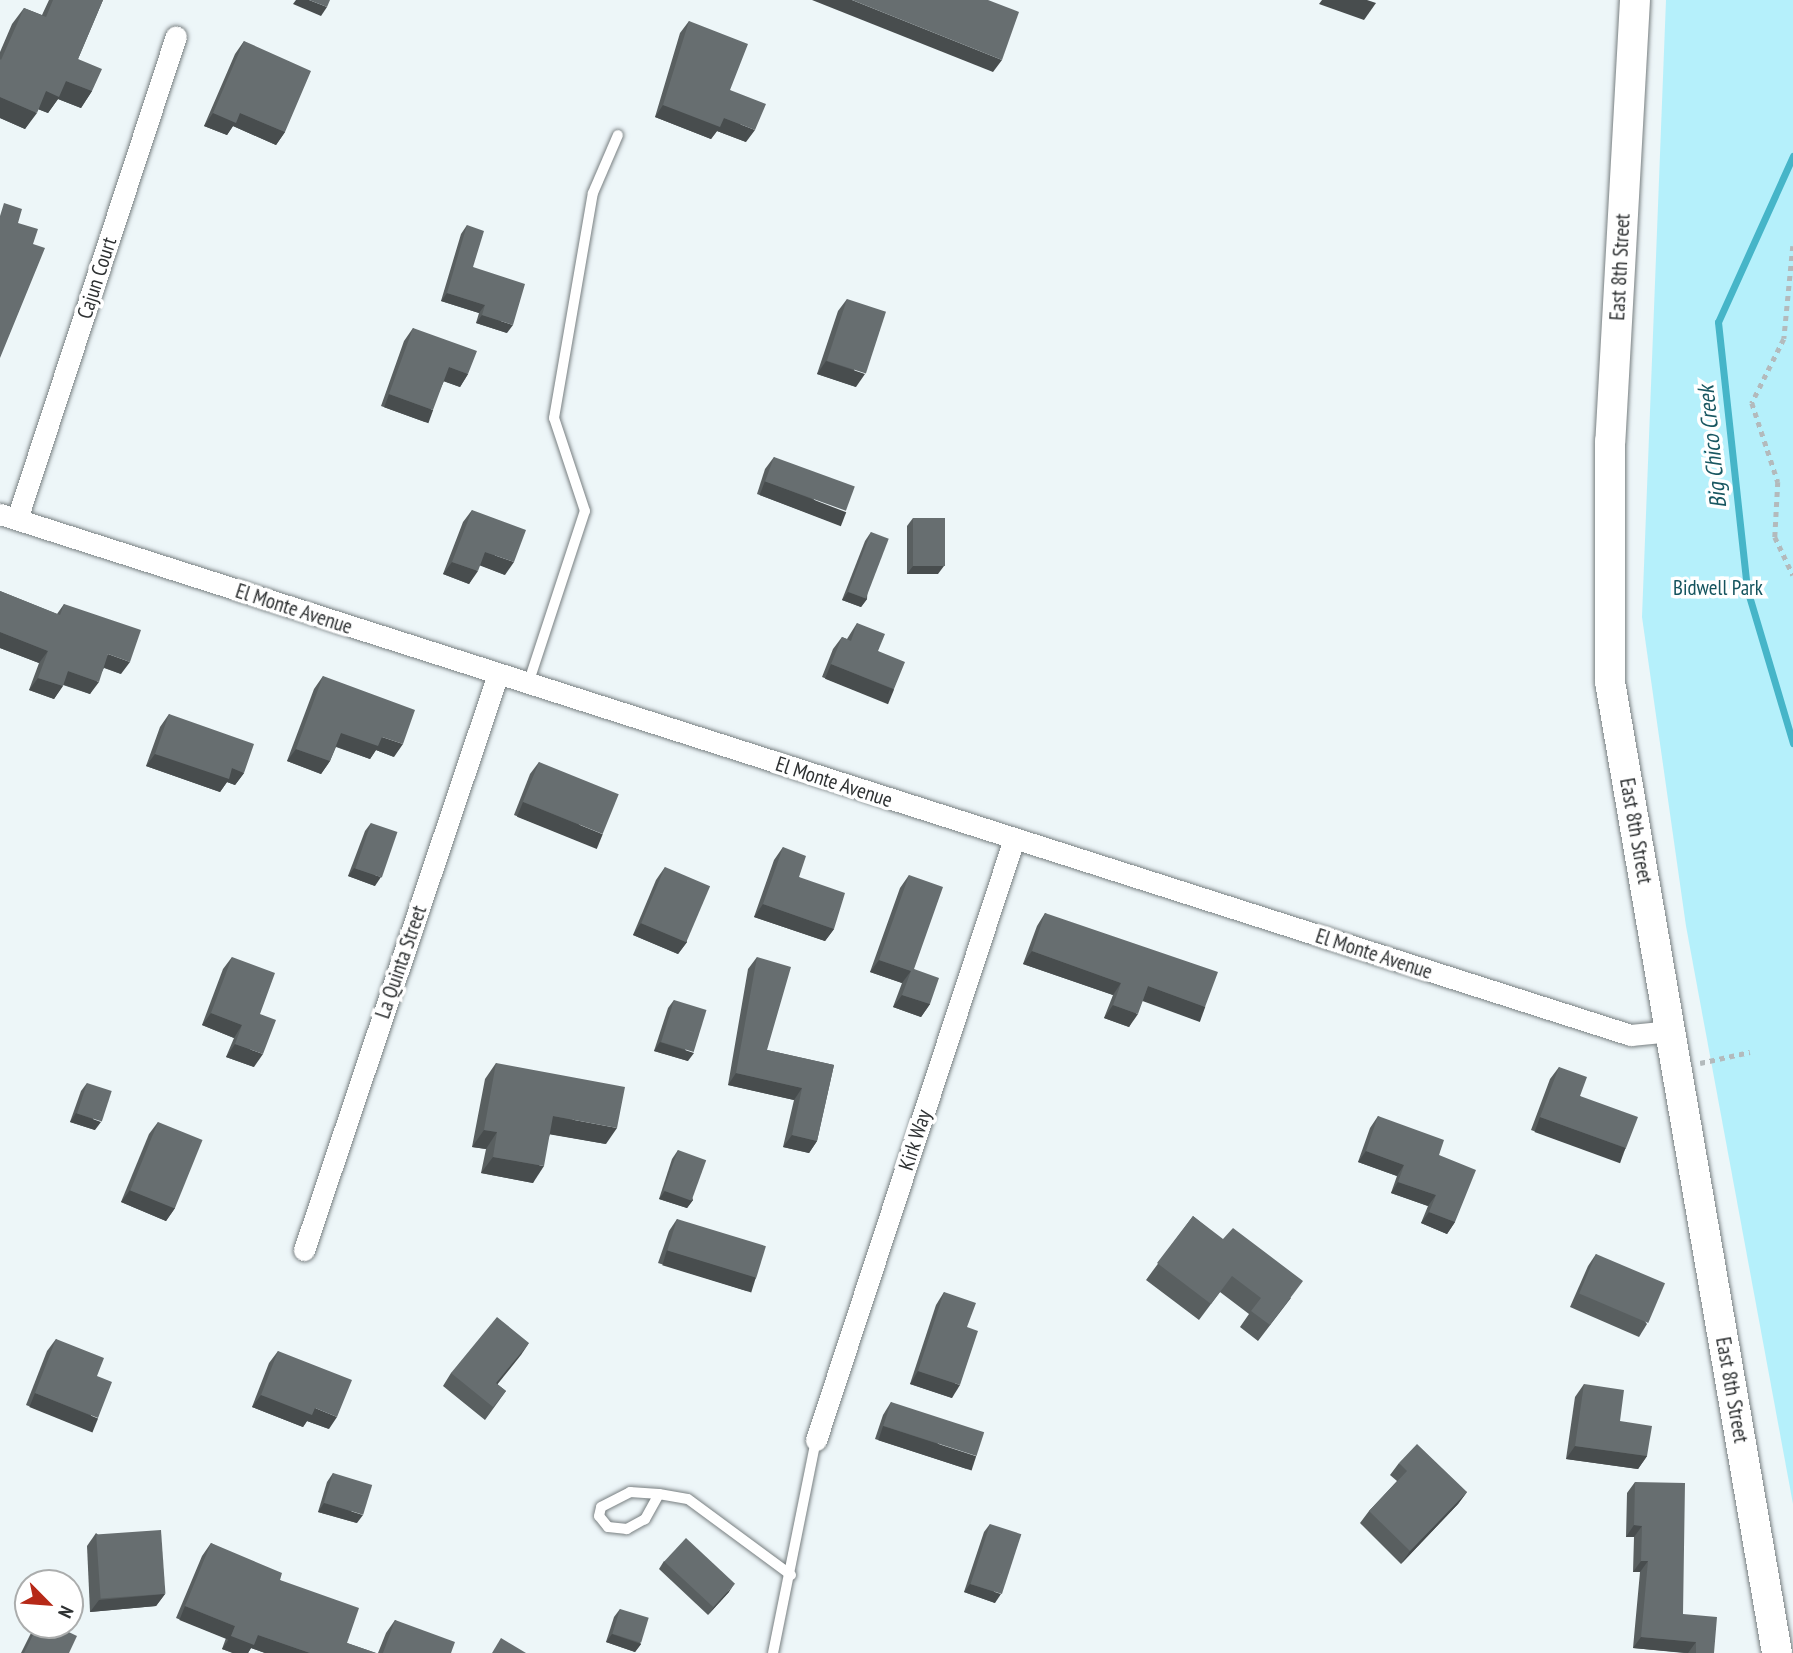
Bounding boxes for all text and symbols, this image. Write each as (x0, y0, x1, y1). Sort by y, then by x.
street label: East 8th Street (1605, 213, 1635, 321)
street label: Cajun Court (72, 234, 122, 322)
water label: Big Chico Creek (1692, 384, 1732, 510)
park label: Bidwell Park (1673, 575, 1763, 601)
street label: El Monte Avenue (232, 578, 356, 640)
street label: El Monte Avenue (772, 751, 896, 813)
street label: East 8th Street (1614, 776, 1658, 886)
street label: La Quinta Street (370, 902, 432, 1022)
street label: El Monte Avenue (1312, 923, 1436, 985)
street label: Kirk Way (893, 1106, 937, 1174)
street label: East 8th Street (1710, 1335, 1754, 1445)
north arrow (14, 1569, 84, 1639)
text: N (53, 1602, 79, 1622)

